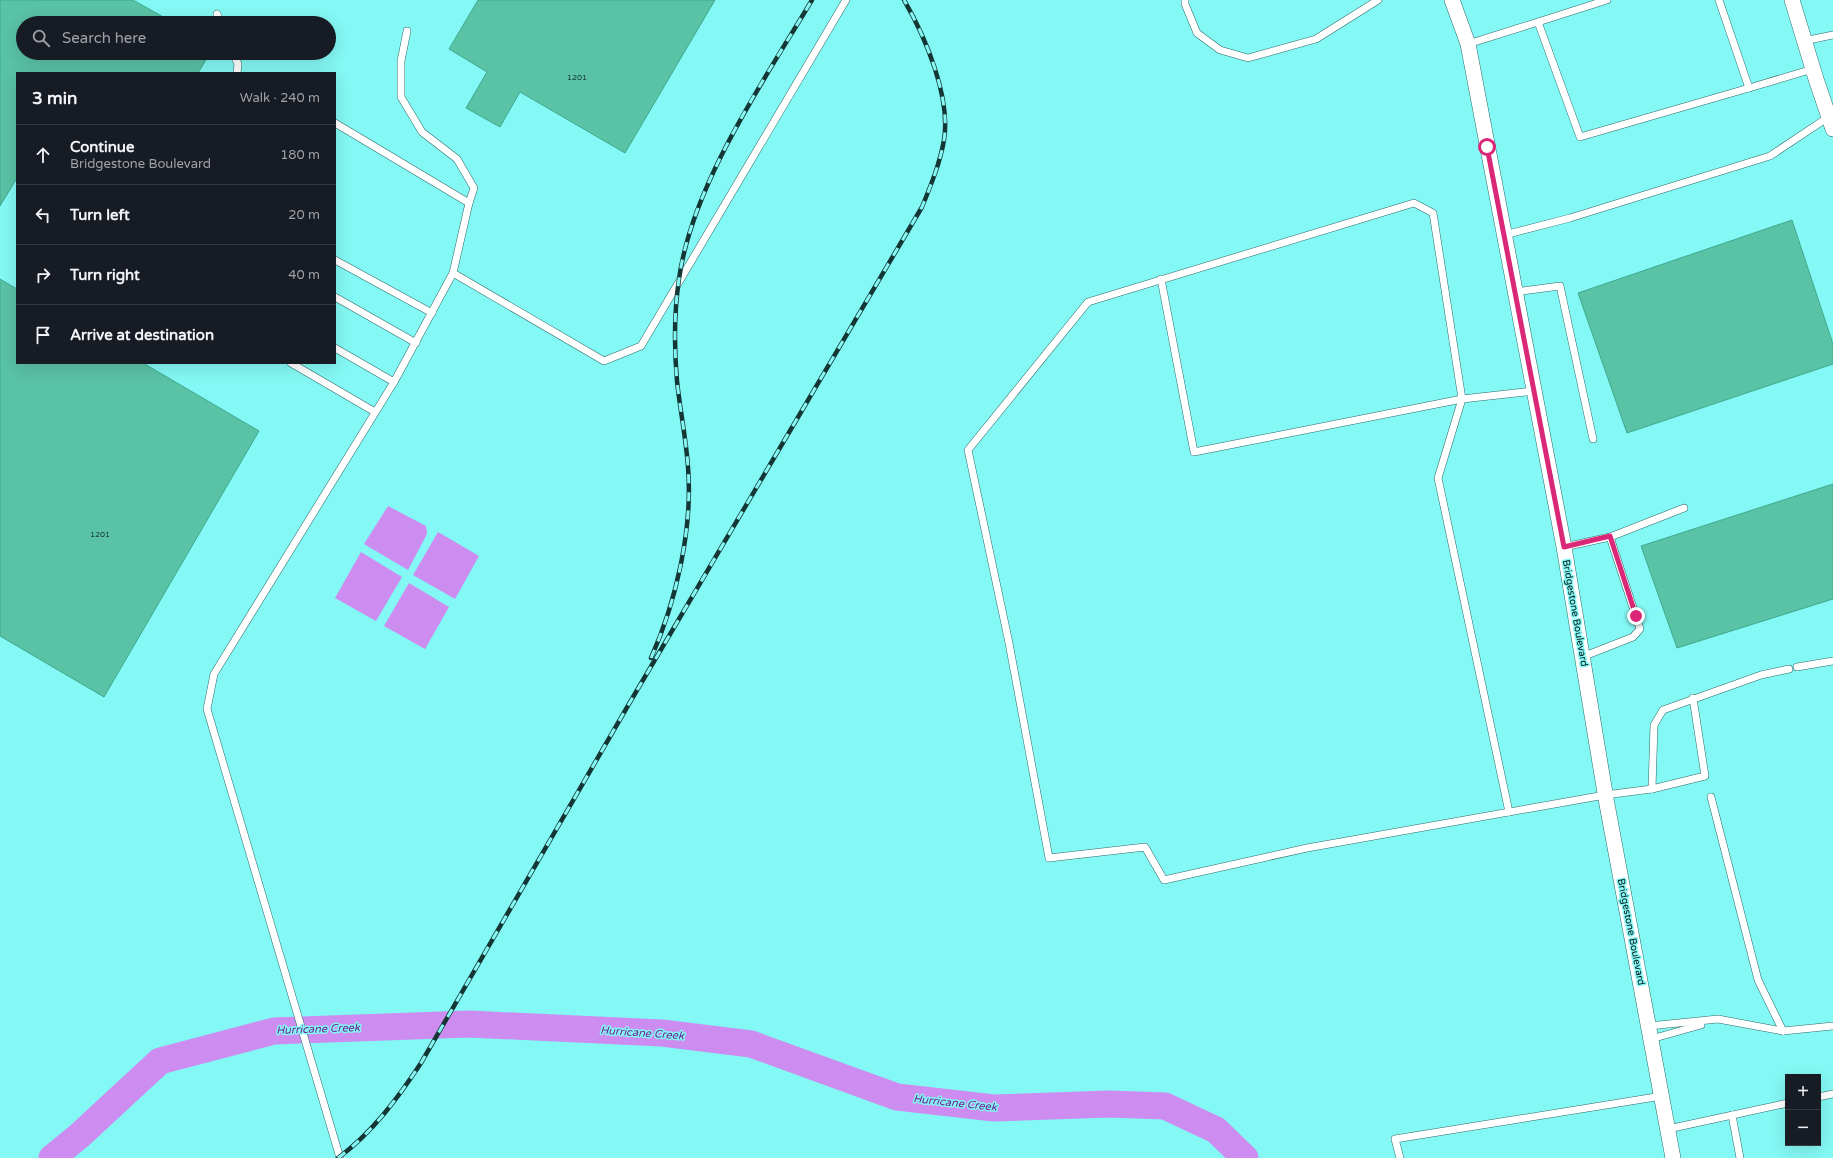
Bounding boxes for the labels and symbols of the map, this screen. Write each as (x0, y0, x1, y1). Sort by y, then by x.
house number: 1201 (567, 73, 587, 82)
route start (1478, 138, 1496, 156)
house number: 1201 (90, 530, 110, 539)
street label: Bridgestone Boulevard (1560, 559, 1590, 667)
route end (1627, 607, 1645, 625)
street label: Bridgestone Boulevard (1615, 878, 1647, 986)
water label: Hurricane Creek (276, 1021, 361, 1037)
water label: Hurricane Creek (600, 1024, 685, 1042)
water label: Hurricane Creek (913, 1092, 998, 1114)

